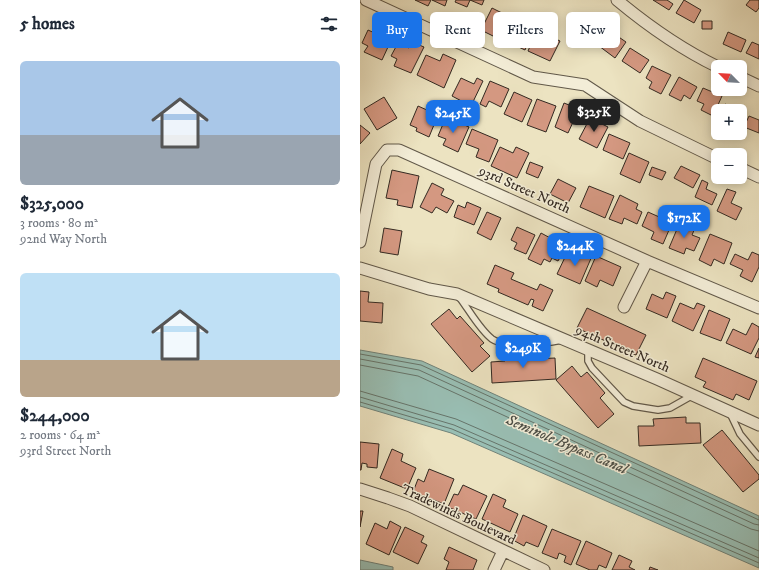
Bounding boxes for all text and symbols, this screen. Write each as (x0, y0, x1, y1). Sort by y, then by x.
chip: Buy (372, 12, 422, 48)
chip: Rent (430, 12, 485, 48)
chip: Filters (493, 12, 558, 48)
chip: New (566, 12, 620, 48)
text: 5 homes (20, 13, 75, 35)
icon: filters (318, 13, 340, 35)
north arrow (711, 60, 747, 96)
map controls (711, 60, 747, 184)
icon: home (144, 87, 216, 159)
pin: $325K (566, 99, 622, 133)
pin: $245K (425, 100, 481, 134)
text: $325K (577, 104, 611, 120)
button: + (711, 104, 747, 140)
text: $245K (435, 105, 471, 121)
button: − (711, 148, 747, 184)
street label: 93rd Street North (475, 161, 574, 218)
text: $325,000 (20, 193, 84, 215)
pin: $172K (656, 205, 712, 239)
text: $172K (667, 210, 701, 226)
text: 3 rooms · 80 m² (20, 215, 98, 231)
text: 92nd Way North (20, 231, 107, 247)
pin: $244K (547, 233, 603, 267)
text: $244K (556, 238, 594, 254)
icon: home (144, 299, 216, 371)
street label: 94th Street North (572, 321, 673, 377)
pin: $249K (495, 335, 551, 369)
text: $249K (505, 340, 541, 356)
text: $244,000 (20, 405, 90, 427)
water label: Seminole Bypass Canal (502, 410, 632, 479)
text: 2 rooms · 64 m² (20, 427, 100, 443)
text: 93rd Street North (20, 443, 111, 459)
street label: Tradewinds Boulevard (398, 480, 519, 549)

